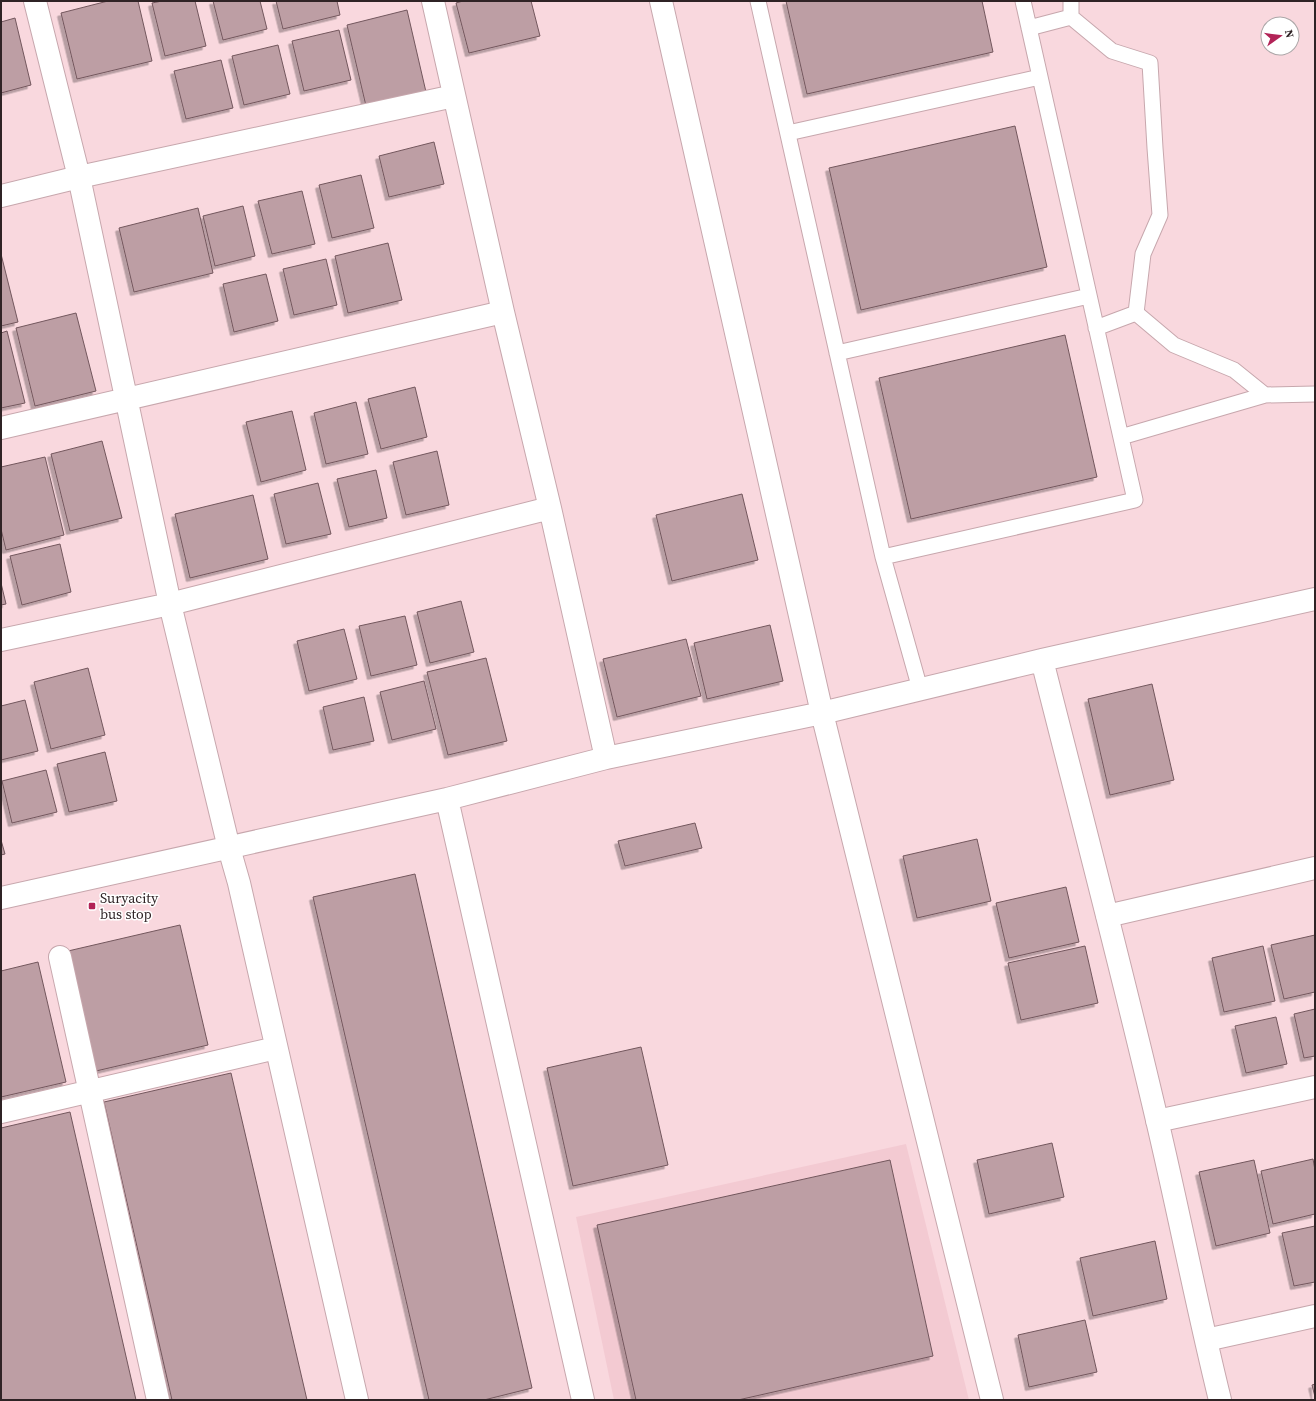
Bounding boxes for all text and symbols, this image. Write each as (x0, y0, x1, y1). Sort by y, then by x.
north arrow (1260, 16, 1300, 56)
text: N (1281, 28, 1297, 39)
place label: Suryacity bus stop (100, 888, 159, 924)
marker: Suryacity bus stop (87, 901, 97, 911)

